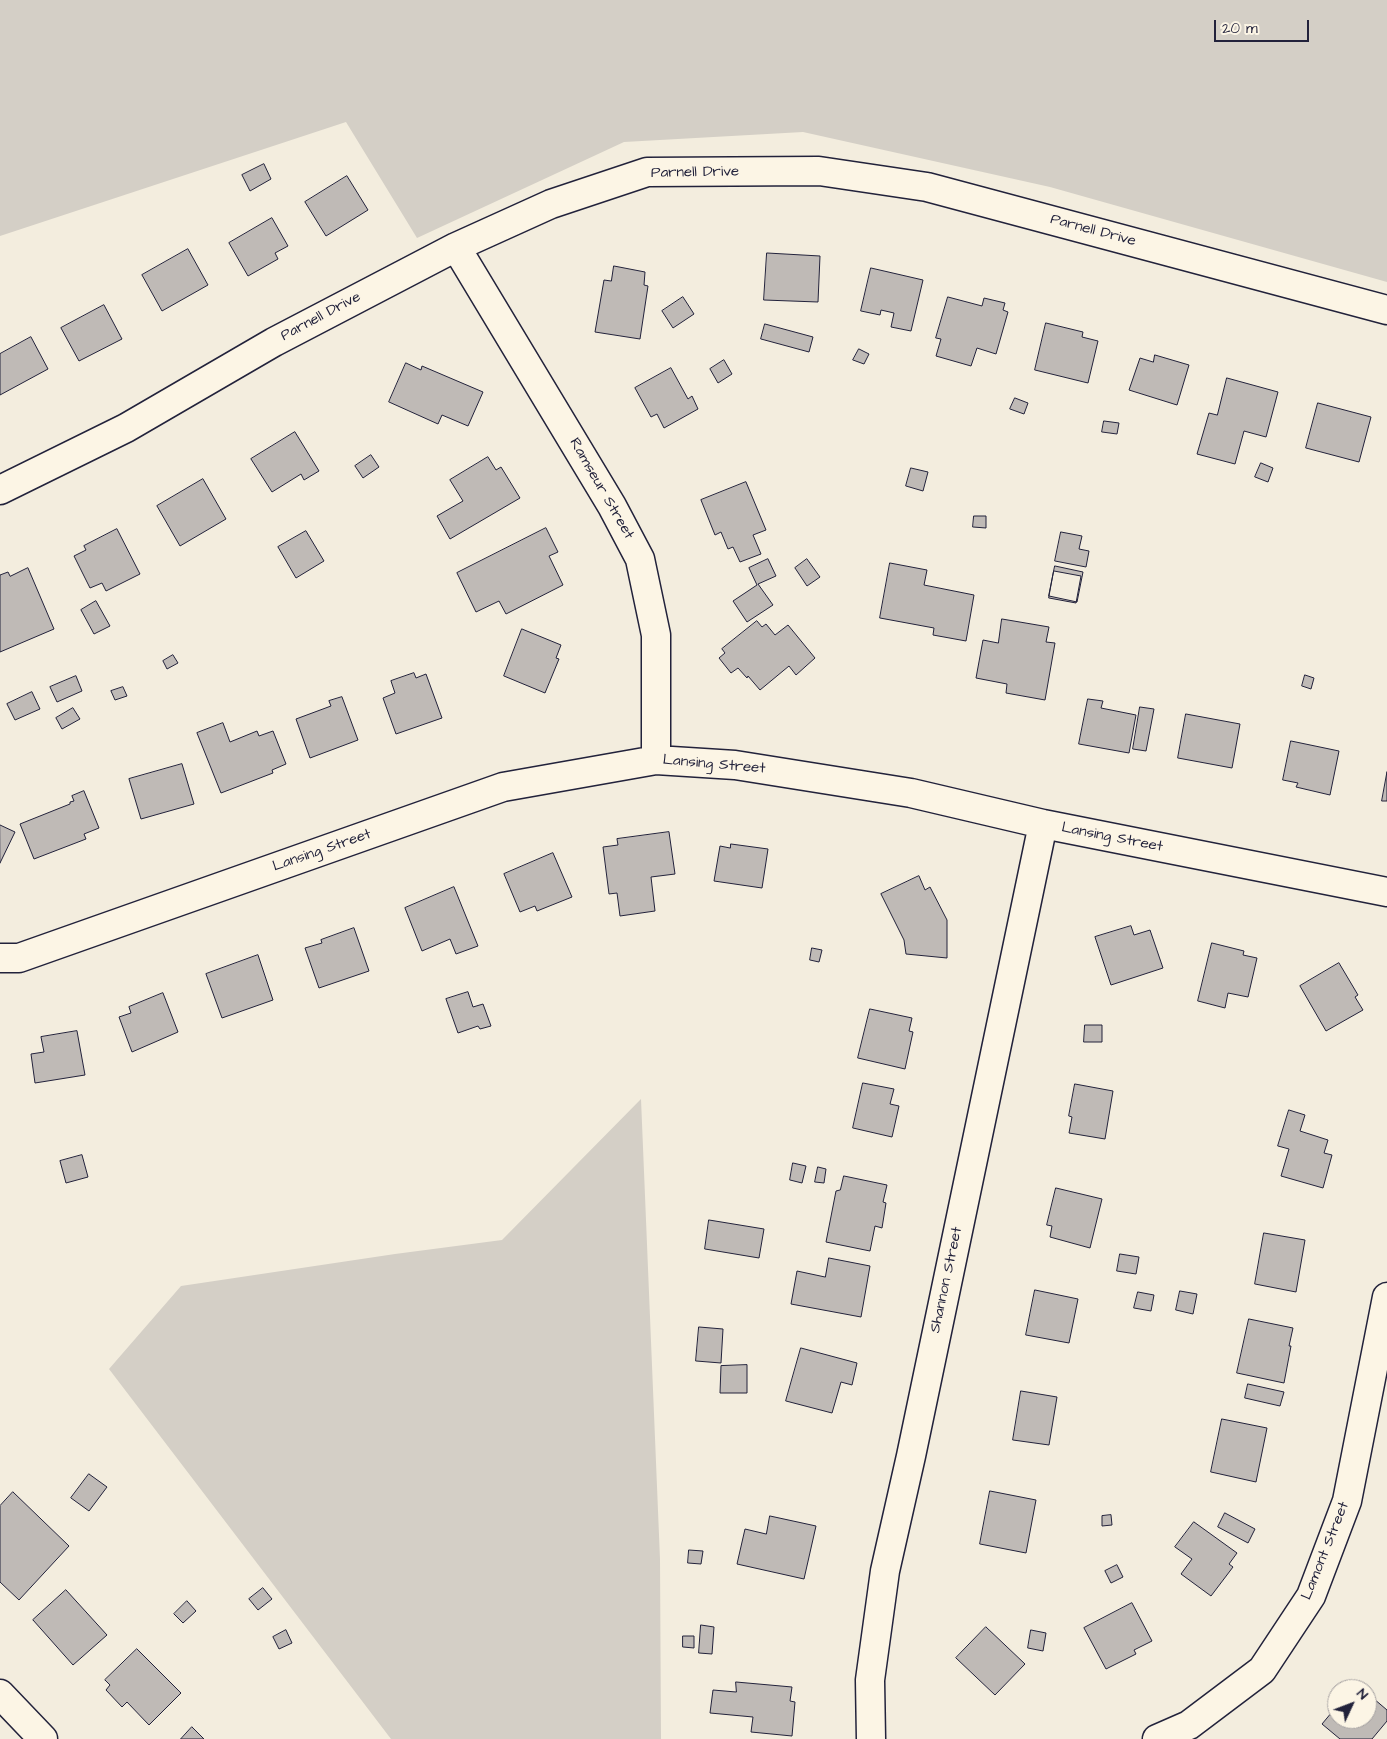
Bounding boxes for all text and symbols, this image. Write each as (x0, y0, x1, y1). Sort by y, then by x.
scale bar (1217, 10, 1312, 42)
text: 20 m (1222, 18, 1258, 39)
street label: Parnell Drive (651, 163, 739, 183)
street label: Parnell Drive (1048, 211, 1138, 251)
street label: Parnell Drive (278, 288, 364, 346)
street label: Ramseur Street (565, 435, 637, 543)
street label: Lansing Street (662, 752, 766, 778)
street label: Lansing Street (1060, 819, 1164, 857)
street label: Lansing Street (270, 826, 374, 876)
street label: Shannon Street (927, 1225, 967, 1335)
street label: Lamont Street (1298, 1499, 1354, 1603)
north arrow (1327, 1679, 1377, 1729)
text: N (1352, 1684, 1373, 1704)

